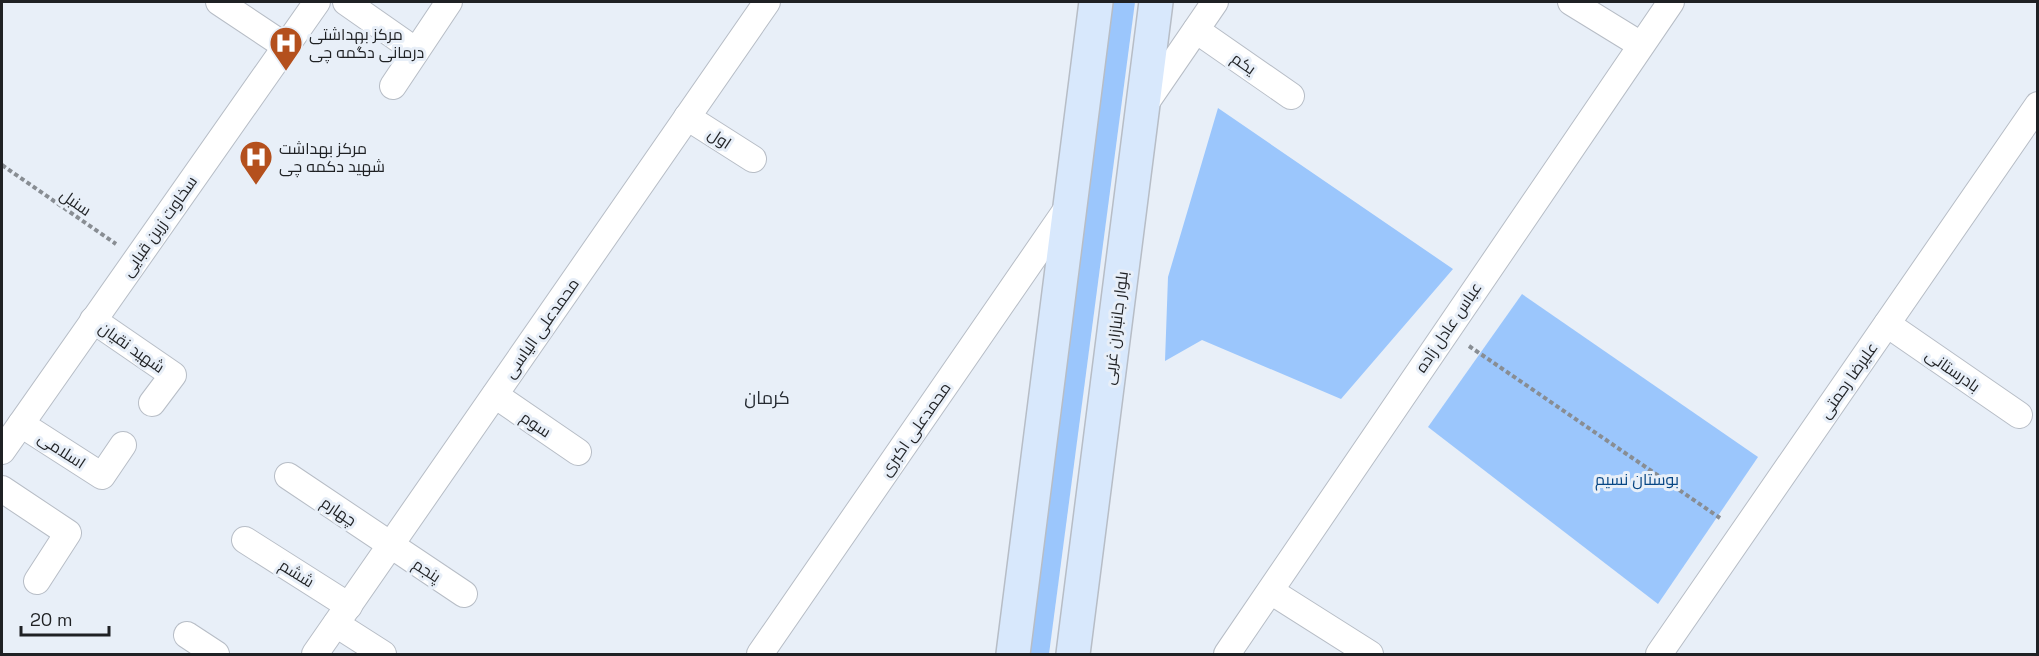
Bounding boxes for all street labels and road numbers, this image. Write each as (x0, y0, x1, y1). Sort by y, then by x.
street label: یکم (1227, 48, 1261, 81)
street label: اول (704, 123, 735, 154)
street label: سخاوت زرین قبایی (117, 172, 202, 281)
street label: سنبل (56, 184, 96, 221)
street label: بلوار جانبازان غربی (1098, 270, 1133, 386)
street label: محمدعلی الیاسی (499, 274, 584, 382)
street label: عباس عادل زاده (1410, 278, 1486, 377)
street label: شهید نقیان (95, 317, 169, 378)
street label: علیرضا رحمتی (1814, 338, 1882, 423)
street label: بادرستانی (1921, 344, 1984, 397)
street label: محمدعلی اکبری (875, 378, 956, 480)
street label: سوم (516, 407, 555, 443)
street label: اسلامی (34, 427, 90, 474)
street label: چهارم (316, 492, 361, 532)
street label: پنجم (408, 554, 445, 588)
street label: ششم (275, 555, 318, 593)

